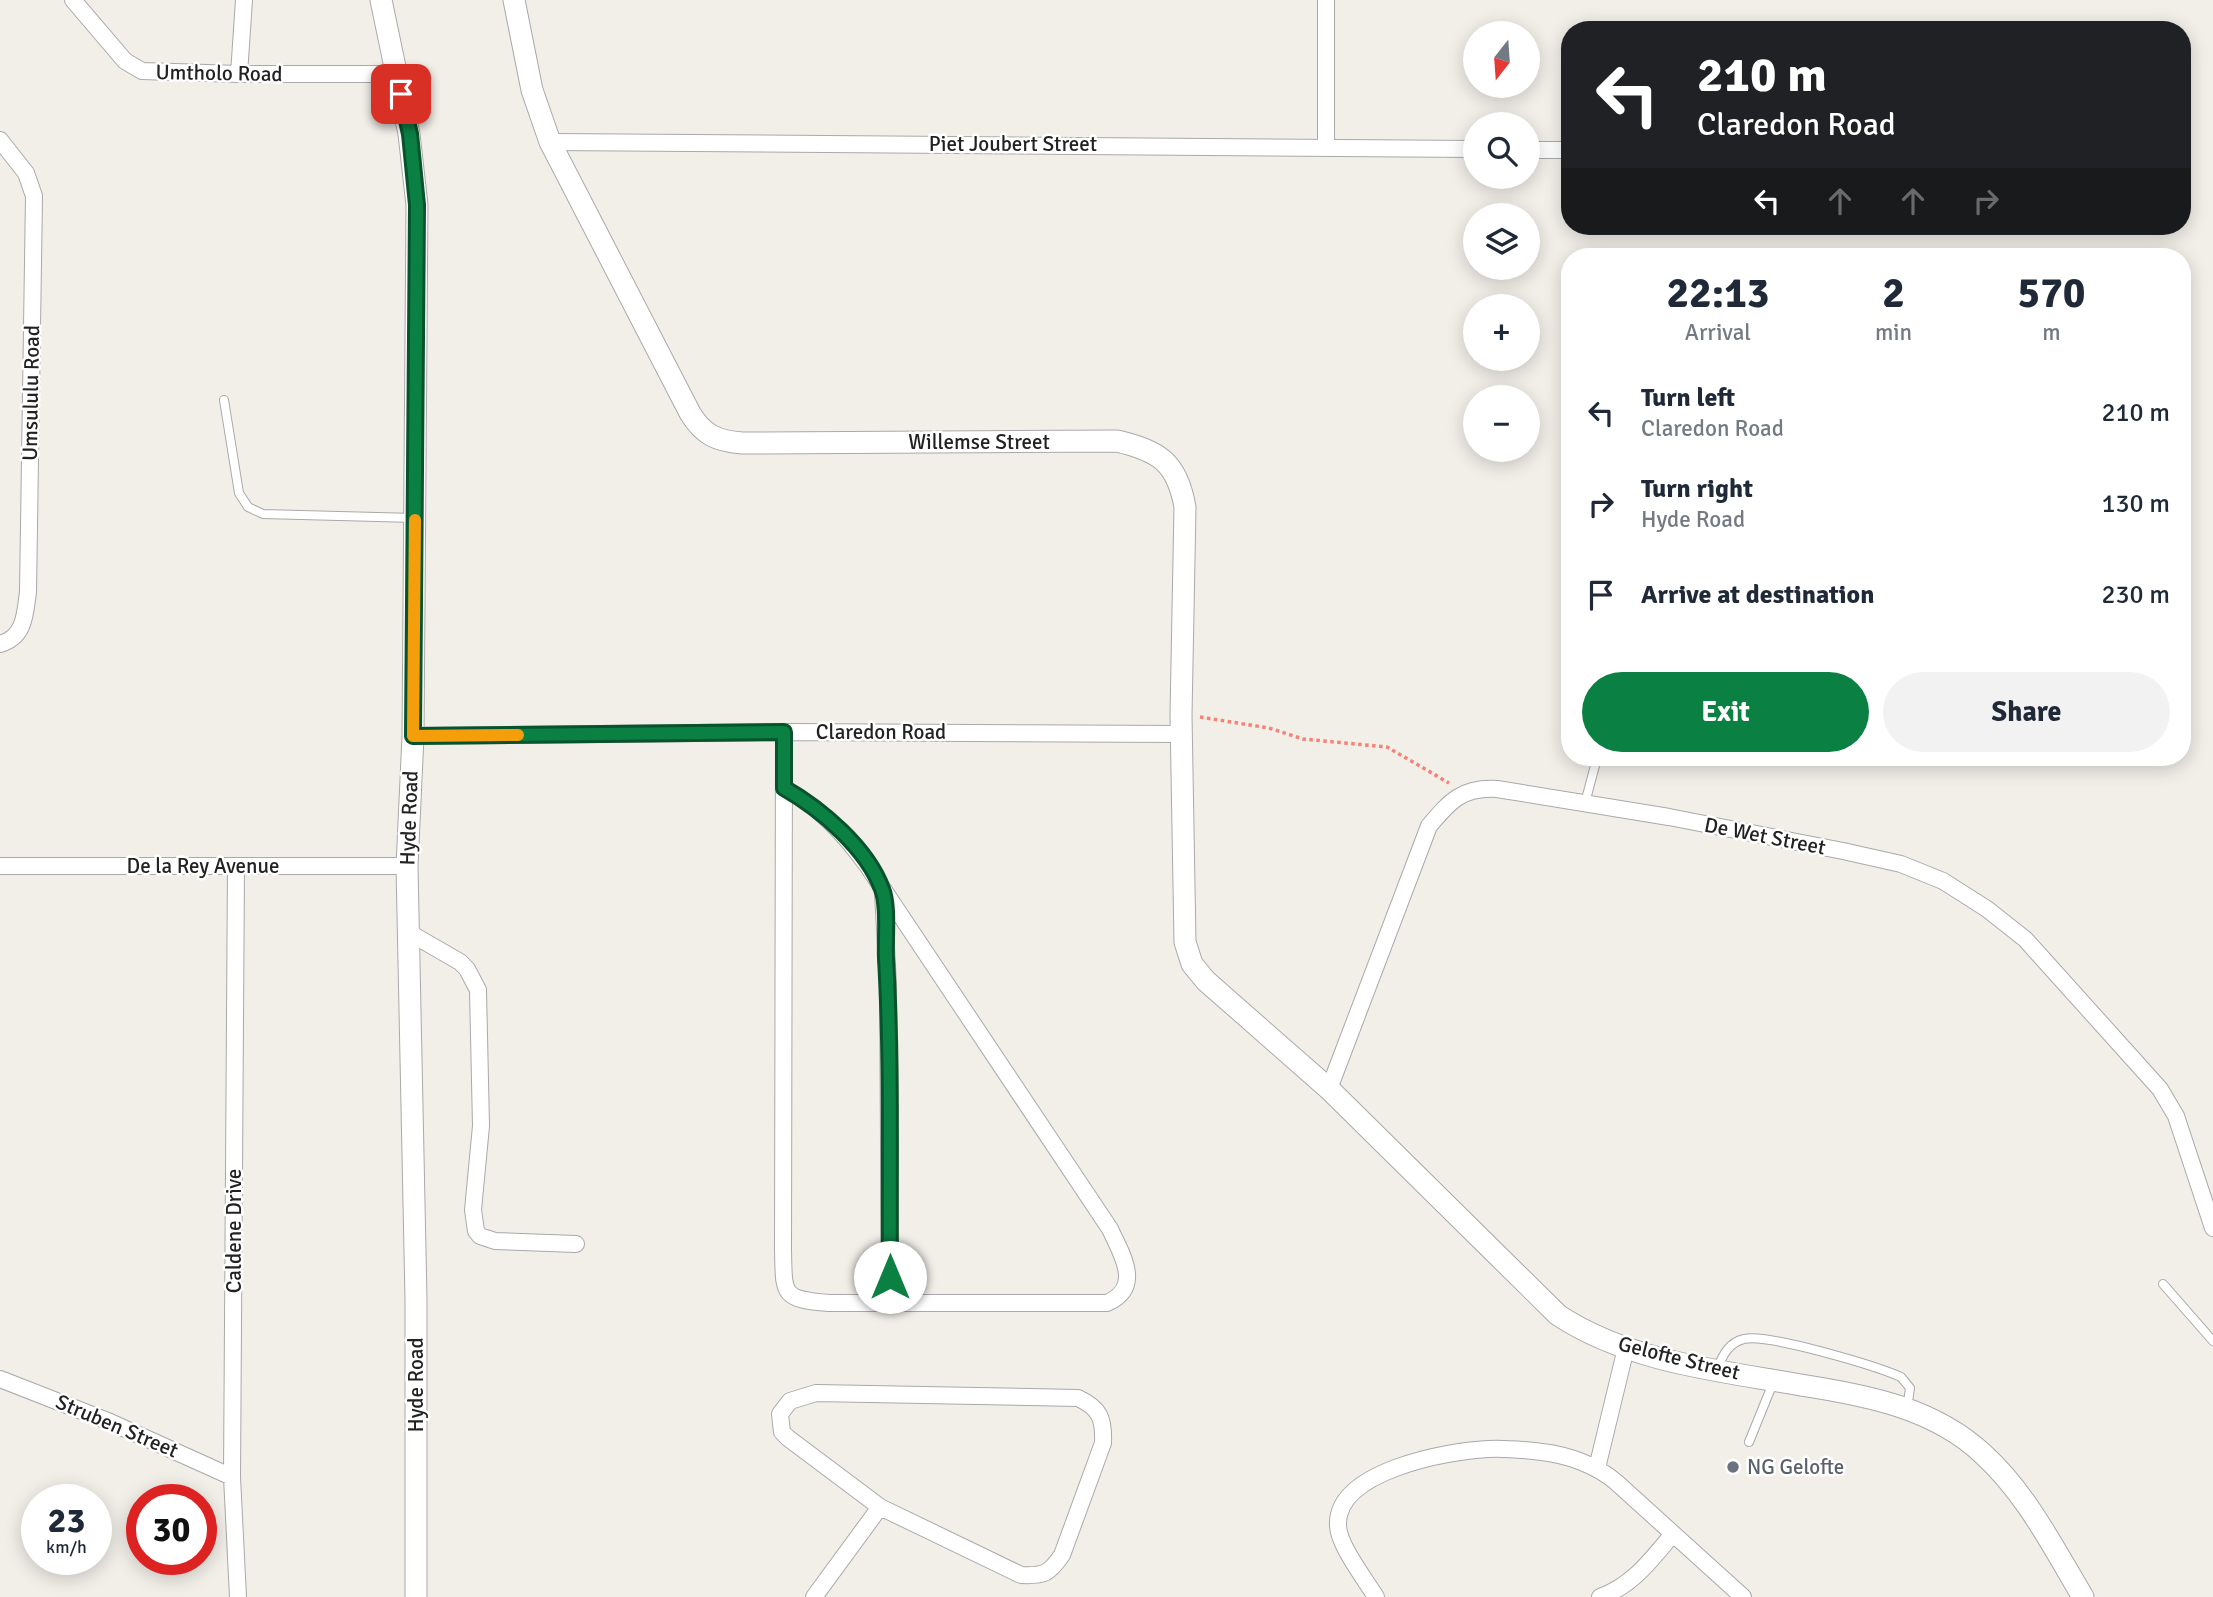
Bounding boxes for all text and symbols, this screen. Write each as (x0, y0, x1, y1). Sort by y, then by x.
north arrow (1463, 21, 1540, 98)
map controls (1463, 21, 1540, 462)
text: 210 m (1697, 45, 1827, 105)
icon: left (1582, 49, 1673, 140)
street label: Umtholo Road (155, 59, 283, 87)
pin (371, 64, 431, 124)
icon: arrive (382, 75, 420, 113)
text: Claredon Road (1697, 105, 1896, 144)
button: search (1463, 112, 1540, 189)
street label: Piet Joubert Street (929, 131, 1097, 157)
icon: left (1748, 182, 1786, 220)
icon: ahead (1821, 182, 1859, 220)
icon: ahead (1894, 182, 1932, 220)
icon: right (1967, 182, 2005, 220)
button: layers (1463, 203, 1540, 280)
text: 22:13 (1666, 268, 1770, 319)
text: 2 (1882, 268, 1905, 319)
text: 570 (2017, 268, 2086, 319)
button: + (1463, 294, 1540, 371)
text: Arrival (1685, 318, 1751, 347)
text: min (1875, 318, 1912, 347)
text: m (2042, 318, 2061, 347)
street label: Umsululu Road (17, 325, 45, 461)
text: Turn left (1641, 382, 1735, 414)
button: − (1463, 385, 1540, 462)
icon: left (1582, 394, 1620, 432)
text: 210 m (2101, 397, 2170, 429)
text: Claredon Road (1641, 414, 1784, 443)
street label: Willemse Street (908, 429, 1050, 455)
text: Turn right (1641, 473, 1753, 505)
icon: right (1582, 485, 1620, 523)
text: 130 m (2101, 488, 2170, 520)
text: Hyde Road (1641, 505, 1745, 534)
icon: arrive (1582, 576, 1620, 614)
text: Arrive at destination (1641, 579, 1874, 611)
text: 230 m (2101, 579, 2170, 611)
button: Exit (1582, 672, 1869, 752)
button: Share (1883, 672, 2170, 752)
street label: Claredon Road (816, 719, 946, 745)
street label: Hyde Road (394, 770, 424, 866)
street label: De Wet Street (1702, 812, 1828, 860)
street label: De la Rey Avenue (127, 853, 279, 879)
street label: Caldene Drive (221, 1169, 247, 1293)
position arrow (853, 1240, 927, 1314)
street label: Gelofte Street (1616, 1330, 1742, 1386)
street label: Hyde Road (403, 1337, 429, 1433)
street label: Struben Street (52, 1389, 182, 1463)
place label: NG Gelofte (1747, 1454, 1844, 1480)
marker: NG Gelofte (1725, 1459, 1741, 1475)
speed limit sign: 30 (126, 1484, 217, 1575)
text: 23 (48, 1499, 85, 1542)
text: km/h (46, 1536, 87, 1558)

